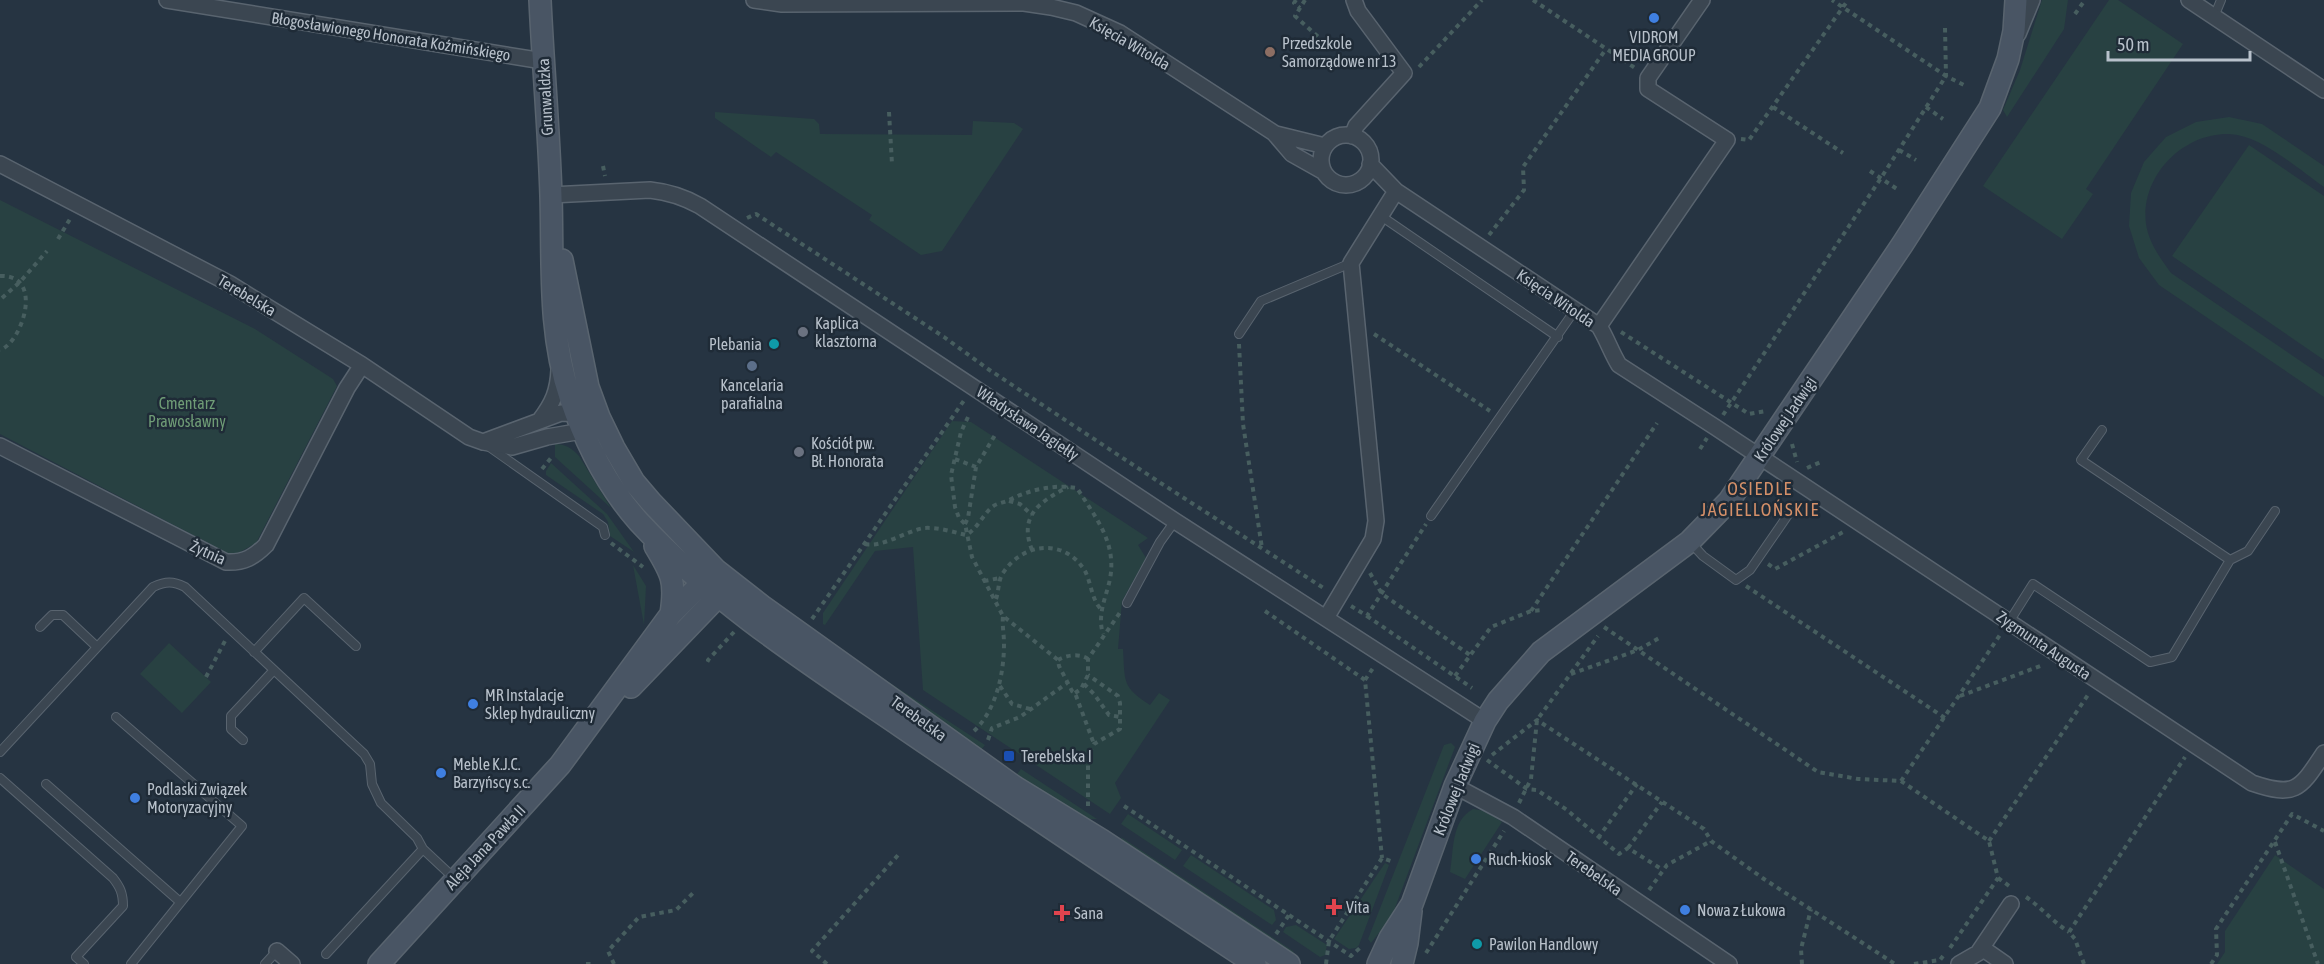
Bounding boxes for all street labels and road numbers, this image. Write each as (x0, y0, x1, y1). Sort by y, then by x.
street label: Błogosławionego Honorata Koźmińskiego (270, 8, 512, 65)
street label: Księcia Witolda (1086, 13, 1173, 74)
street label: Grunwaldzka (534, 58, 556, 136)
street label: Księcia Witolda (1513, 265, 1598, 331)
street label: Terebelska (215, 271, 279, 319)
street label: Królowej Jadwigi (1750, 373, 1821, 465)
street label: Władysława Jagiełły (973, 382, 1083, 465)
street label: Żytnia (187, 536, 229, 569)
street label: Zygmunta Augusta (1993, 607, 2095, 684)
street label: Terebelska (888, 692, 950, 744)
street label: Królowej Jadwigi (1429, 740, 1484, 838)
street label: Aleja Jana Pawła II (441, 801, 529, 894)
street label: Terebelska (1562, 847, 1626, 899)

